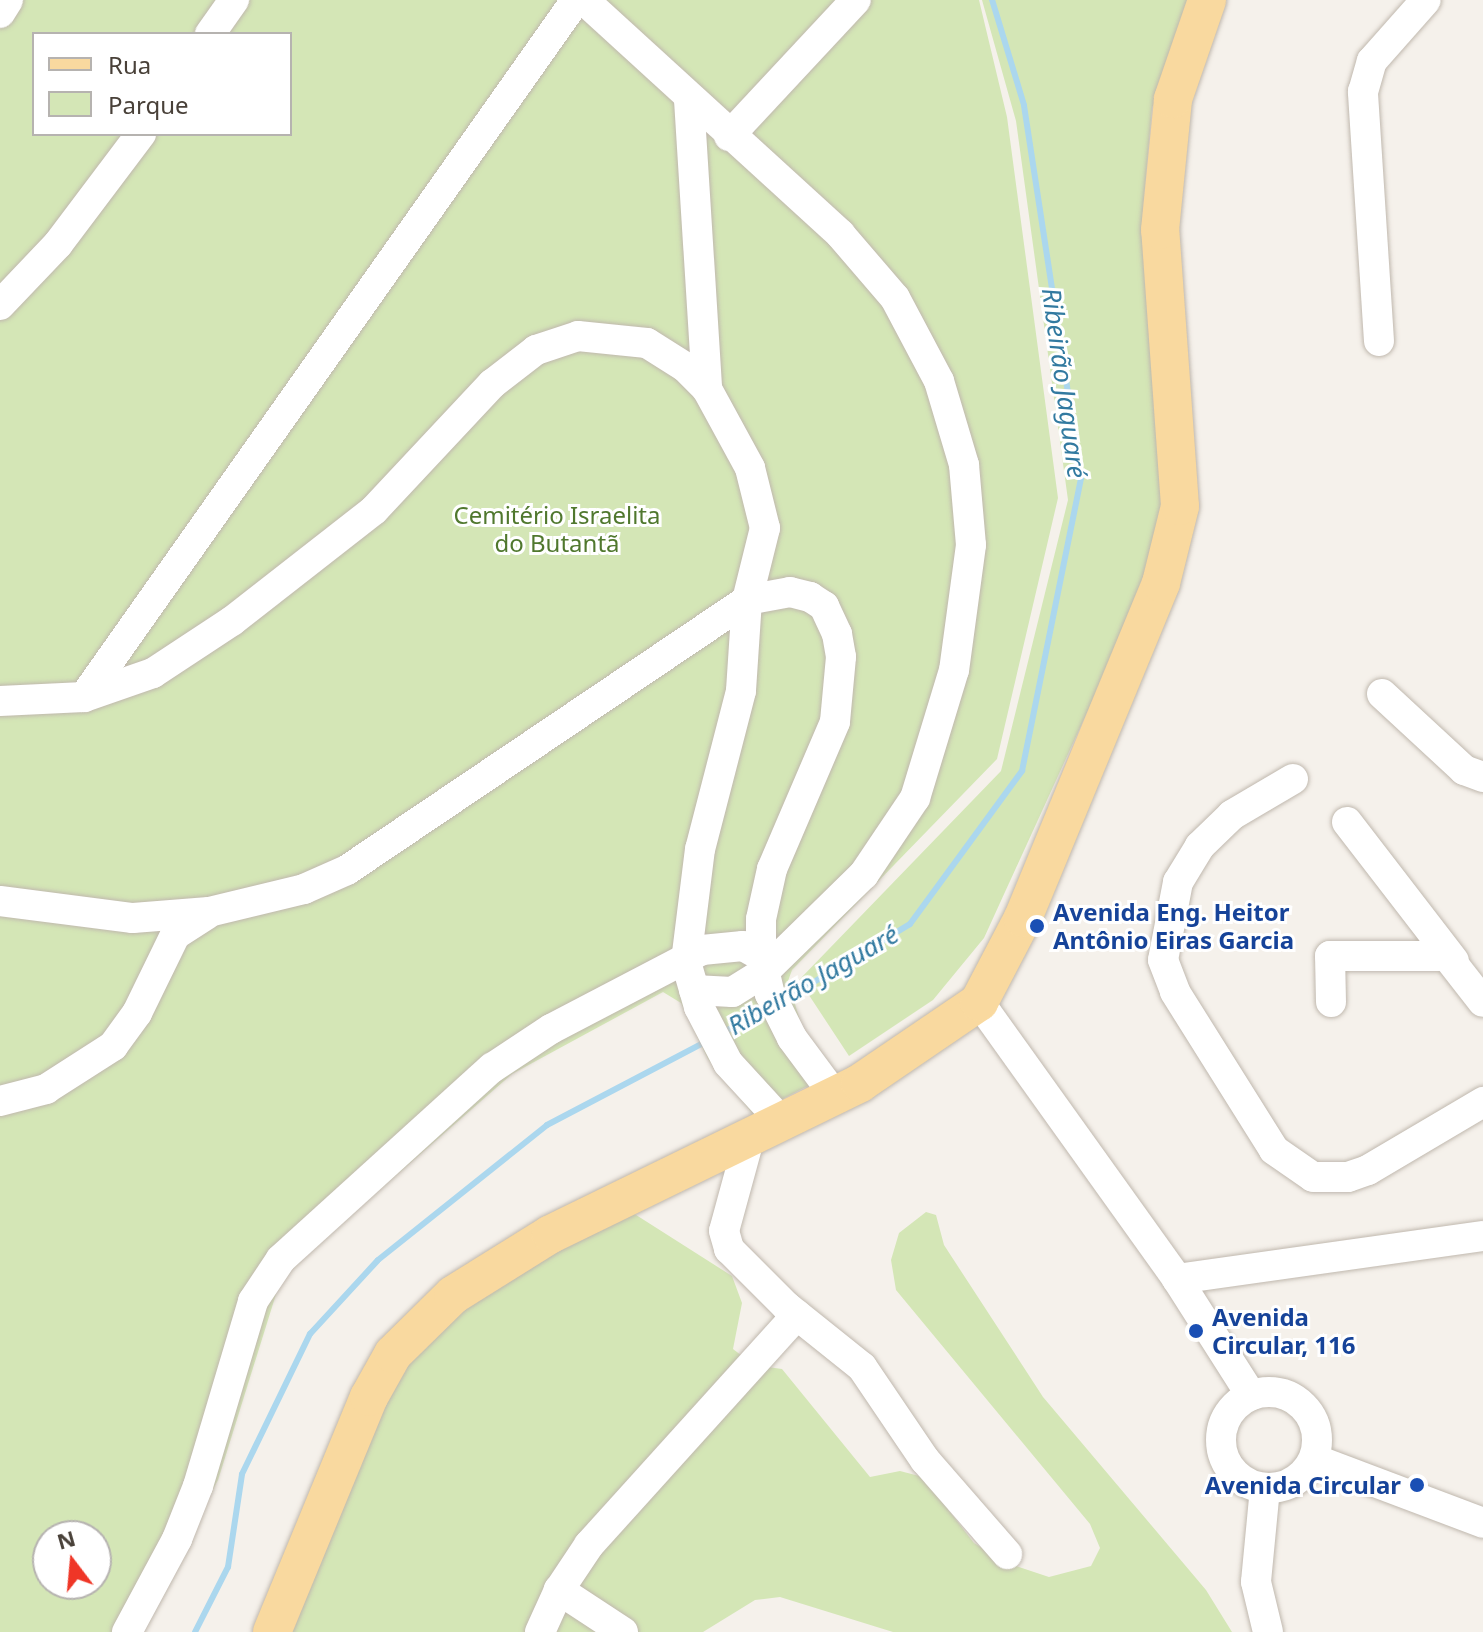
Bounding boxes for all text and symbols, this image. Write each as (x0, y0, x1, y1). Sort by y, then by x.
legend (32, 32, 292, 136)
text: Rua (108, 48, 151, 81)
text: Parque (108, 88, 189, 121)
water label: Ribeirão Jaguaré (1035, 286, 1093, 480)
park label: Cemitério Israelita do Butantã (454, 501, 660, 557)
place label: Avenida Eng. Heitor Antônio Eiras Garcia (1053, 898, 1294, 954)
marker: Avenida Eng. Heitor Antônio Eiras Garcia (1028, 917, 1046, 935)
water label: Ribeirão Jaguaré (722, 919, 904, 1041)
place label: Avenida Circular, 116 (1212, 1303, 1355, 1359)
marker: Avenida Circular, 116 (1187, 1322, 1205, 1340)
place label: Avenida Circular (1205, 1471, 1401, 1499)
marker: Avenida Circular (1408, 1476, 1426, 1494)
north arrow (32, 1520, 112, 1600)
text: N (53, 1522, 79, 1556)

